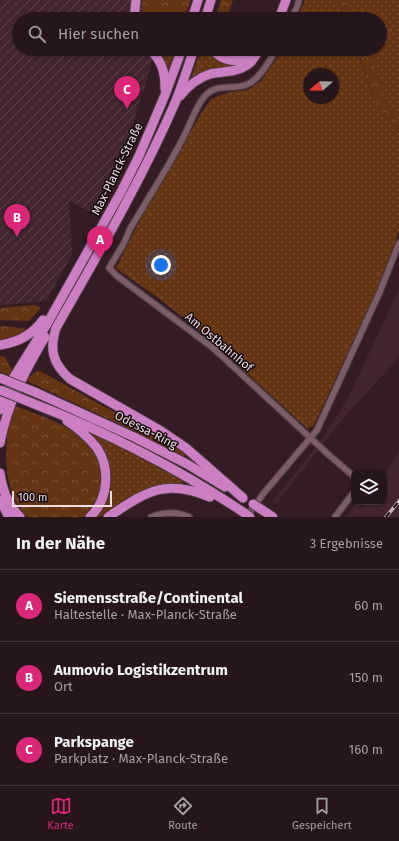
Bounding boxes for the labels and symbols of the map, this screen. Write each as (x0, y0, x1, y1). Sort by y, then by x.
north arrow (303, 68, 339, 104)
pin: C (114, 76, 140, 109)
street label: Max-Planck-Straße (89, 121, 145, 217)
pin: B (4, 204, 30, 237)
pin: A (87, 226, 113, 259)
your location (151, 255, 171, 275)
street label: Am Ostbahnhof (182, 310, 257, 375)
street label: Odessa-Ring (112, 408, 180, 452)
scale bar (12, 489, 112, 508)

